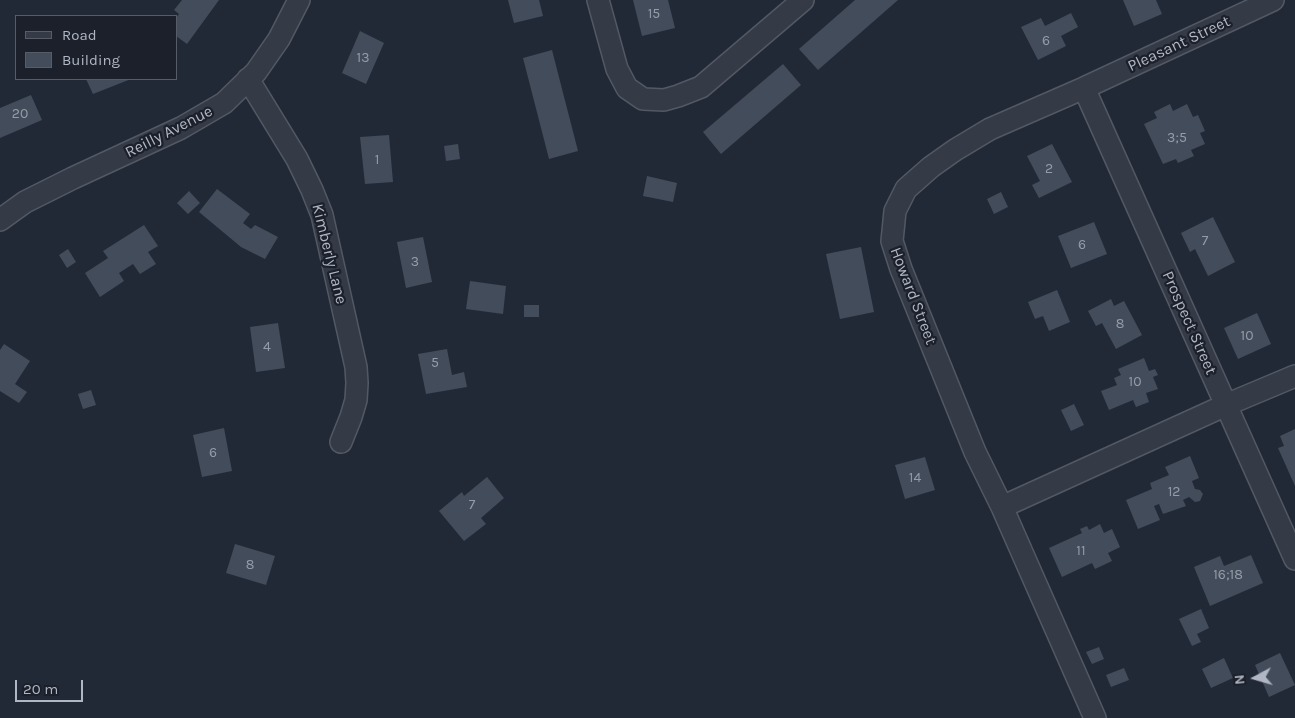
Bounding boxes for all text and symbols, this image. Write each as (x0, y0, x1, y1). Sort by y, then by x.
house number: 15 (648, 6, 660, 22)
street label: Pleasant Street (1125, 12, 1233, 76)
legend (15, 15, 178, 80)
text: Road (62, 26, 97, 44)
house number: 6 (1042, 33, 1050, 49)
house number: 13 (357, 50, 369, 66)
text: Building (62, 51, 120, 69)
street label: Reilly Avenue (122, 102, 216, 162)
house number: 20 (12, 106, 28, 122)
house number: 3;5 (1167, 130, 1187, 146)
house number: 1 (375, 152, 379, 168)
house number: 2 (1045, 161, 1053, 177)
street label: Kimberly Lane (307, 202, 351, 306)
house number: 7 (1202, 233, 1208, 249)
house number: 6 (1078, 237, 1086, 253)
street label: Howard Street (886, 245, 940, 347)
house number: 3 (411, 254, 419, 270)
street label: Prospect Street (1158, 268, 1220, 378)
house number: 8 (1116, 316, 1124, 332)
house number: 10 (1241, 328, 1253, 344)
house number: 4 (263, 339, 271, 355)
house number: 5 (431, 355, 439, 371)
house number: 10 (1129, 374, 1141, 390)
house number: 6 (209, 445, 217, 461)
house number: 14 (909, 470, 921, 486)
house number: 12 (1168, 484, 1180, 500)
house number: 7 (469, 497, 475, 513)
house number: 11 (1076, 543, 1086, 559)
house number: 8 (246, 557, 254, 573)
house number: 16;18 (1213, 567, 1243, 583)
north arrow (1230, 653, 1280, 703)
scale bar (18, 670, 85, 702)
text: N (1231, 674, 1249, 686)
text: 20 m (23, 680, 58, 698)

